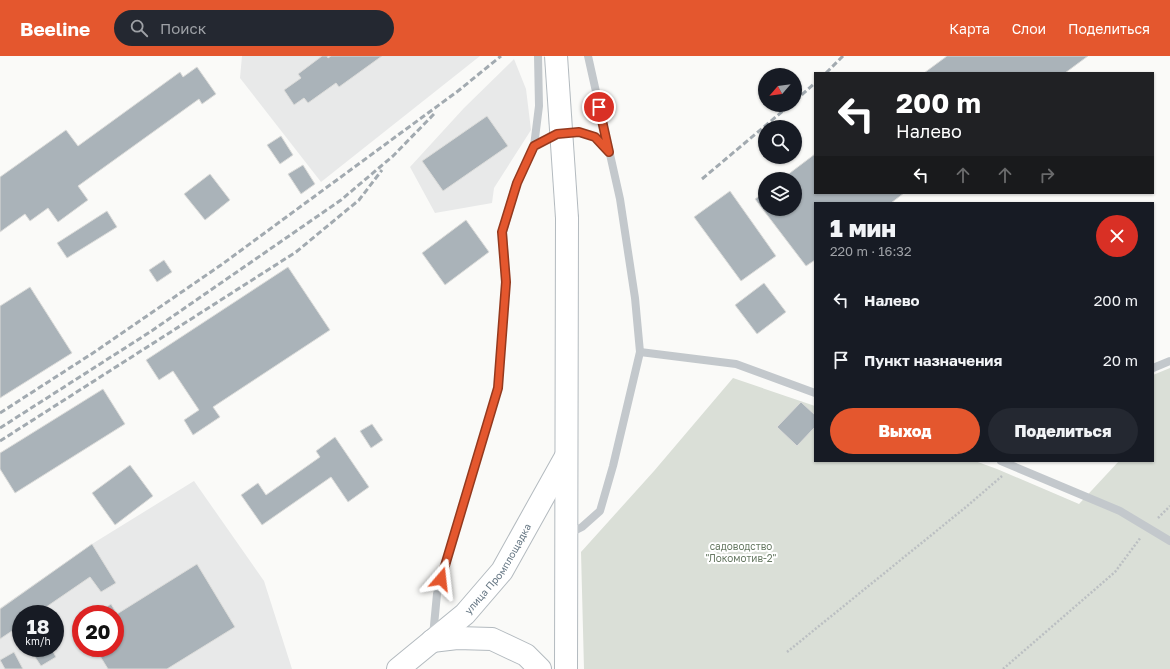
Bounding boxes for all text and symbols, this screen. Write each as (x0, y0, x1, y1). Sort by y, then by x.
search box (114, 10, 394, 46)
text: Beeline (20, 17, 90, 40)
icon: search (128, 17, 150, 39)
text: Поиск (160, 19, 206, 37)
text: Карта (949, 20, 990, 37)
text: Слои (1012, 20, 1046, 37)
text: Поделиться (1068, 20, 1150, 37)
north arrow (758, 68, 802, 112)
map controls (758, 68, 802, 216)
text: 200 m (896, 86, 981, 119)
icon: left (830, 88, 882, 140)
pin (582, 90, 616, 124)
icon: arrive (588, 96, 610, 118)
button: search (758, 120, 802, 164)
text: Налево (896, 120, 962, 142)
icon: left (910, 164, 932, 186)
icon: ahead (952, 164, 974, 186)
icon: ahead (994, 164, 1016, 186)
icon: right (1036, 164, 1058, 186)
button: layers (758, 172, 802, 216)
text: 1 мин (830, 213, 896, 242)
button: close (1096, 215, 1138, 257)
text: 220 m · 16:32 (830, 243, 912, 259)
icon: left (830, 289, 852, 311)
text: Налево (864, 291, 920, 309)
text: 200 m (1094, 291, 1138, 309)
icon: arrive (830, 349, 852, 371)
text: Пункт назначения (864, 351, 1002, 369)
text: 20 m (1103, 351, 1138, 369)
button: Выход (830, 408, 980, 454)
button: Поделиться (988, 408, 1138, 454)
street label: улица Промплощадка (462, 521, 533, 616)
park label: садоводство "Локомотив-2" (705, 540, 777, 564)
position arrow (420, 558, 462, 600)
speed limit sign: 20 (72, 605, 124, 657)
text: 18 (26, 614, 50, 638)
text: km/h (25, 635, 51, 647)

